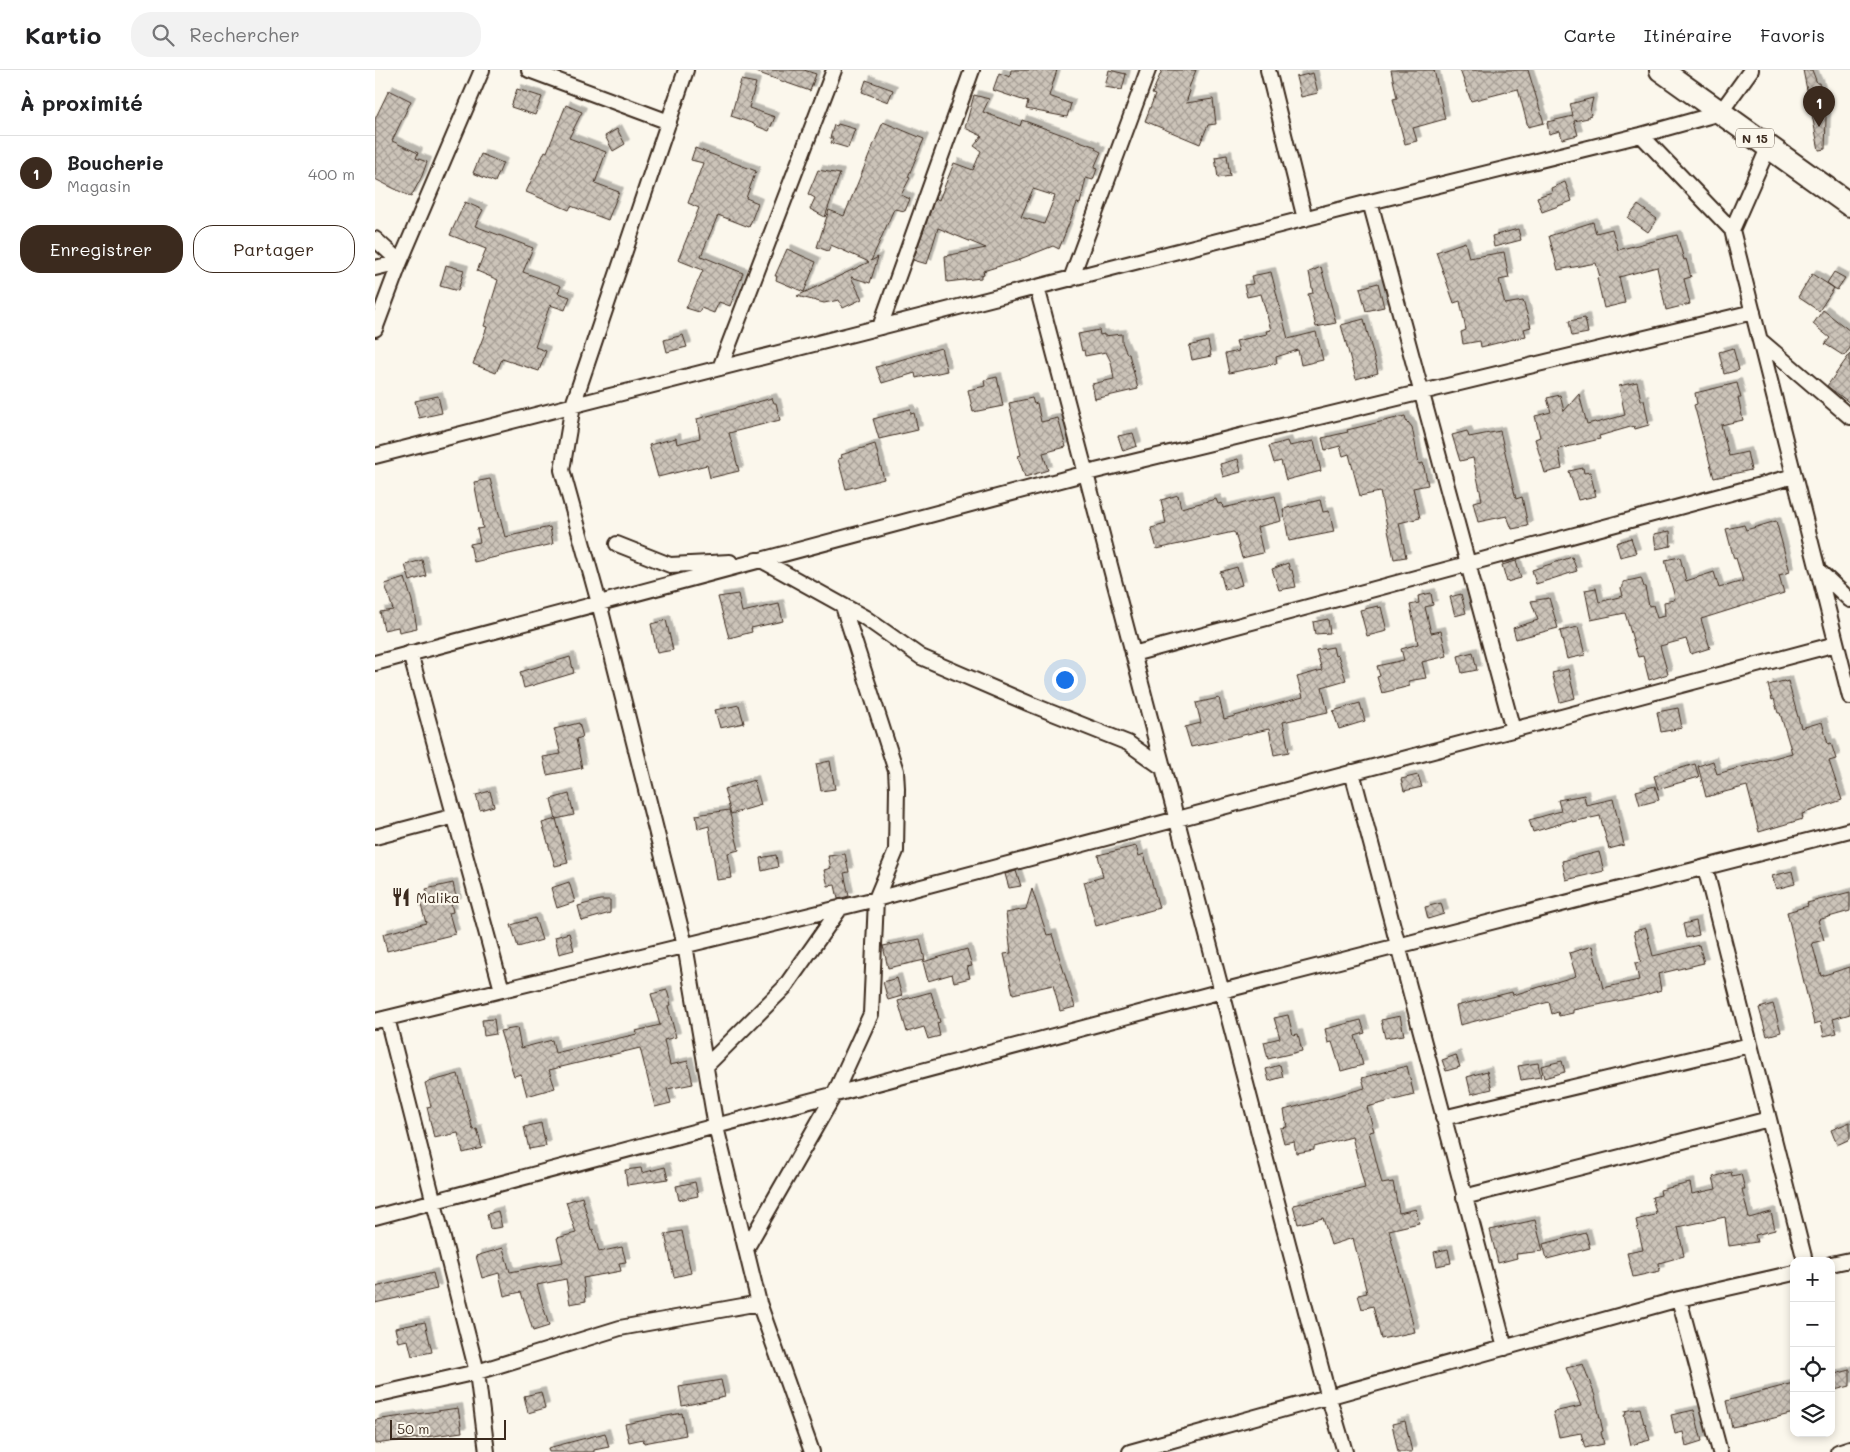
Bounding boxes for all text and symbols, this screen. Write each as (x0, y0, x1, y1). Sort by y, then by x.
search box (131, 12, 481, 57)
text: Kartio (25, 19, 101, 50)
icon: search (149, 21, 177, 49)
text: Rechercher (189, 22, 300, 47)
text: Carte (1564, 23, 1616, 47)
text: Itinéraire (1644, 23, 1732, 47)
text: Favoris (1760, 23, 1825, 47)
pin: 1 (1803, 86, 1835, 127)
text: À proximité (20, 89, 143, 116)
road number: N 15 (1736, 128, 1774, 148)
text: Boucherie (67, 150, 164, 175)
text: 1 (32, 163, 40, 184)
text: 400 m (308, 163, 355, 184)
text: Magasin (67, 175, 131, 196)
button: Enregistrer (20, 225, 183, 273)
button: Partager (193, 225, 355, 273)
your location (1052, 667, 1078, 693)
restaurant icon: Malika (390, 886, 412, 908)
place label: Malika (416, 888, 460, 907)
map controls (1790, 1257, 1835, 1437)
button: + (1790, 1257, 1835, 1302)
button: − (1790, 1302, 1835, 1347)
button: locate (1790, 1347, 1835, 1392)
button: layers (1790, 1392, 1835, 1437)
scale bar (390, 1417, 506, 1440)
text: 50 m (397, 1419, 429, 1438)

